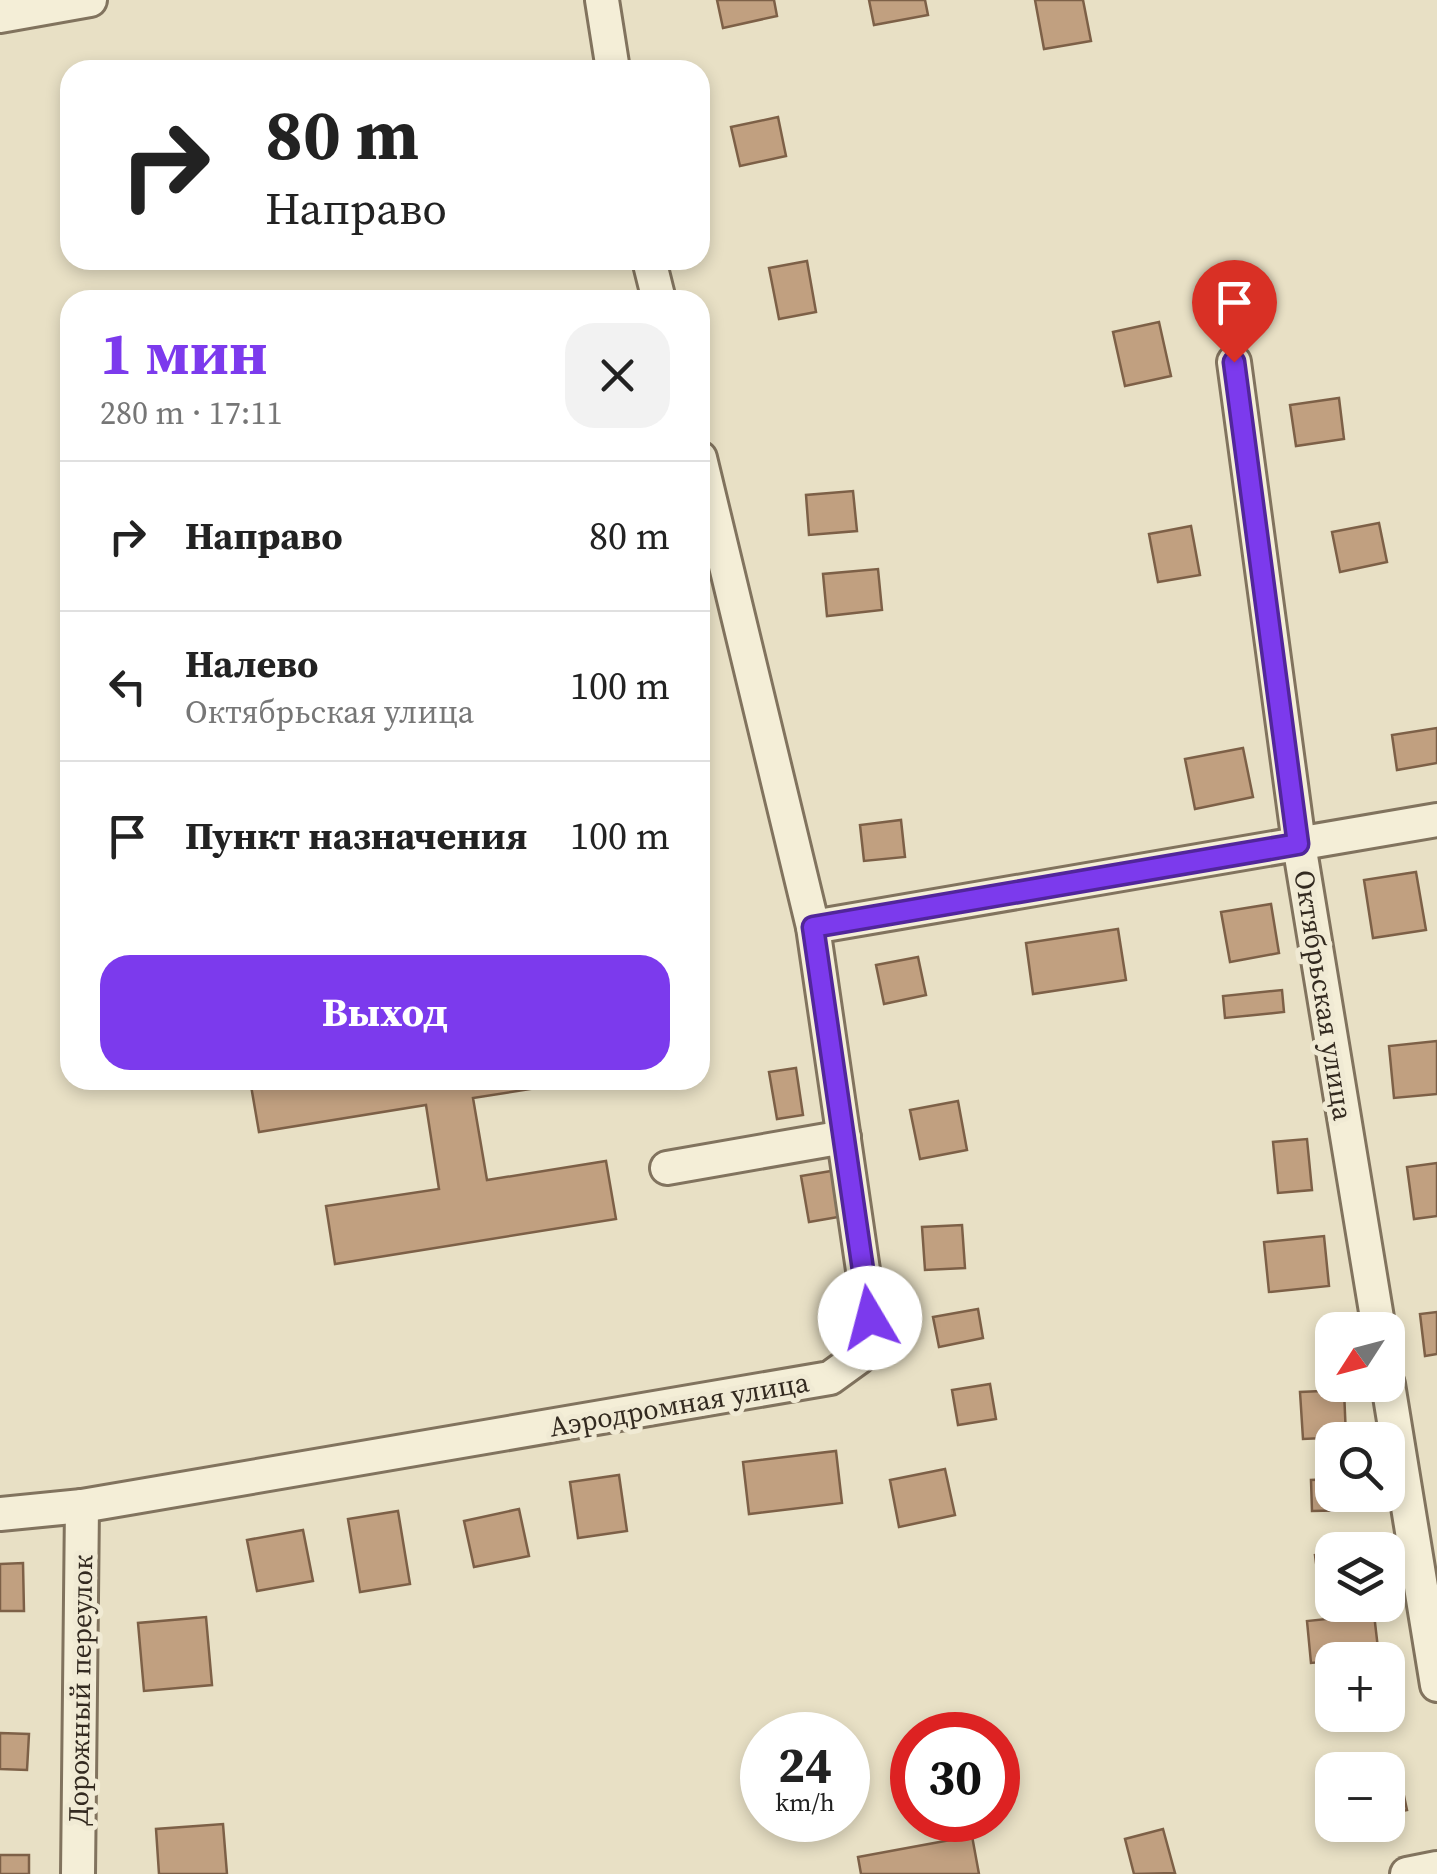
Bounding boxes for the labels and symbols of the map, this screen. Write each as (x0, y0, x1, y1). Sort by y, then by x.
pin (1192, 260, 1277, 363)
street label: Октябрьская улица (1285, 867, 1363, 1124)
position arrow (818, 1266, 922, 1370)
north arrow (1315, 1312, 1405, 1402)
street label: Аэродромная улица (546, 1362, 813, 1446)
street label: Дорожный переулок (59, 1554, 101, 1826)
speed limit sign: 30 (890, 1712, 1020, 1842)

